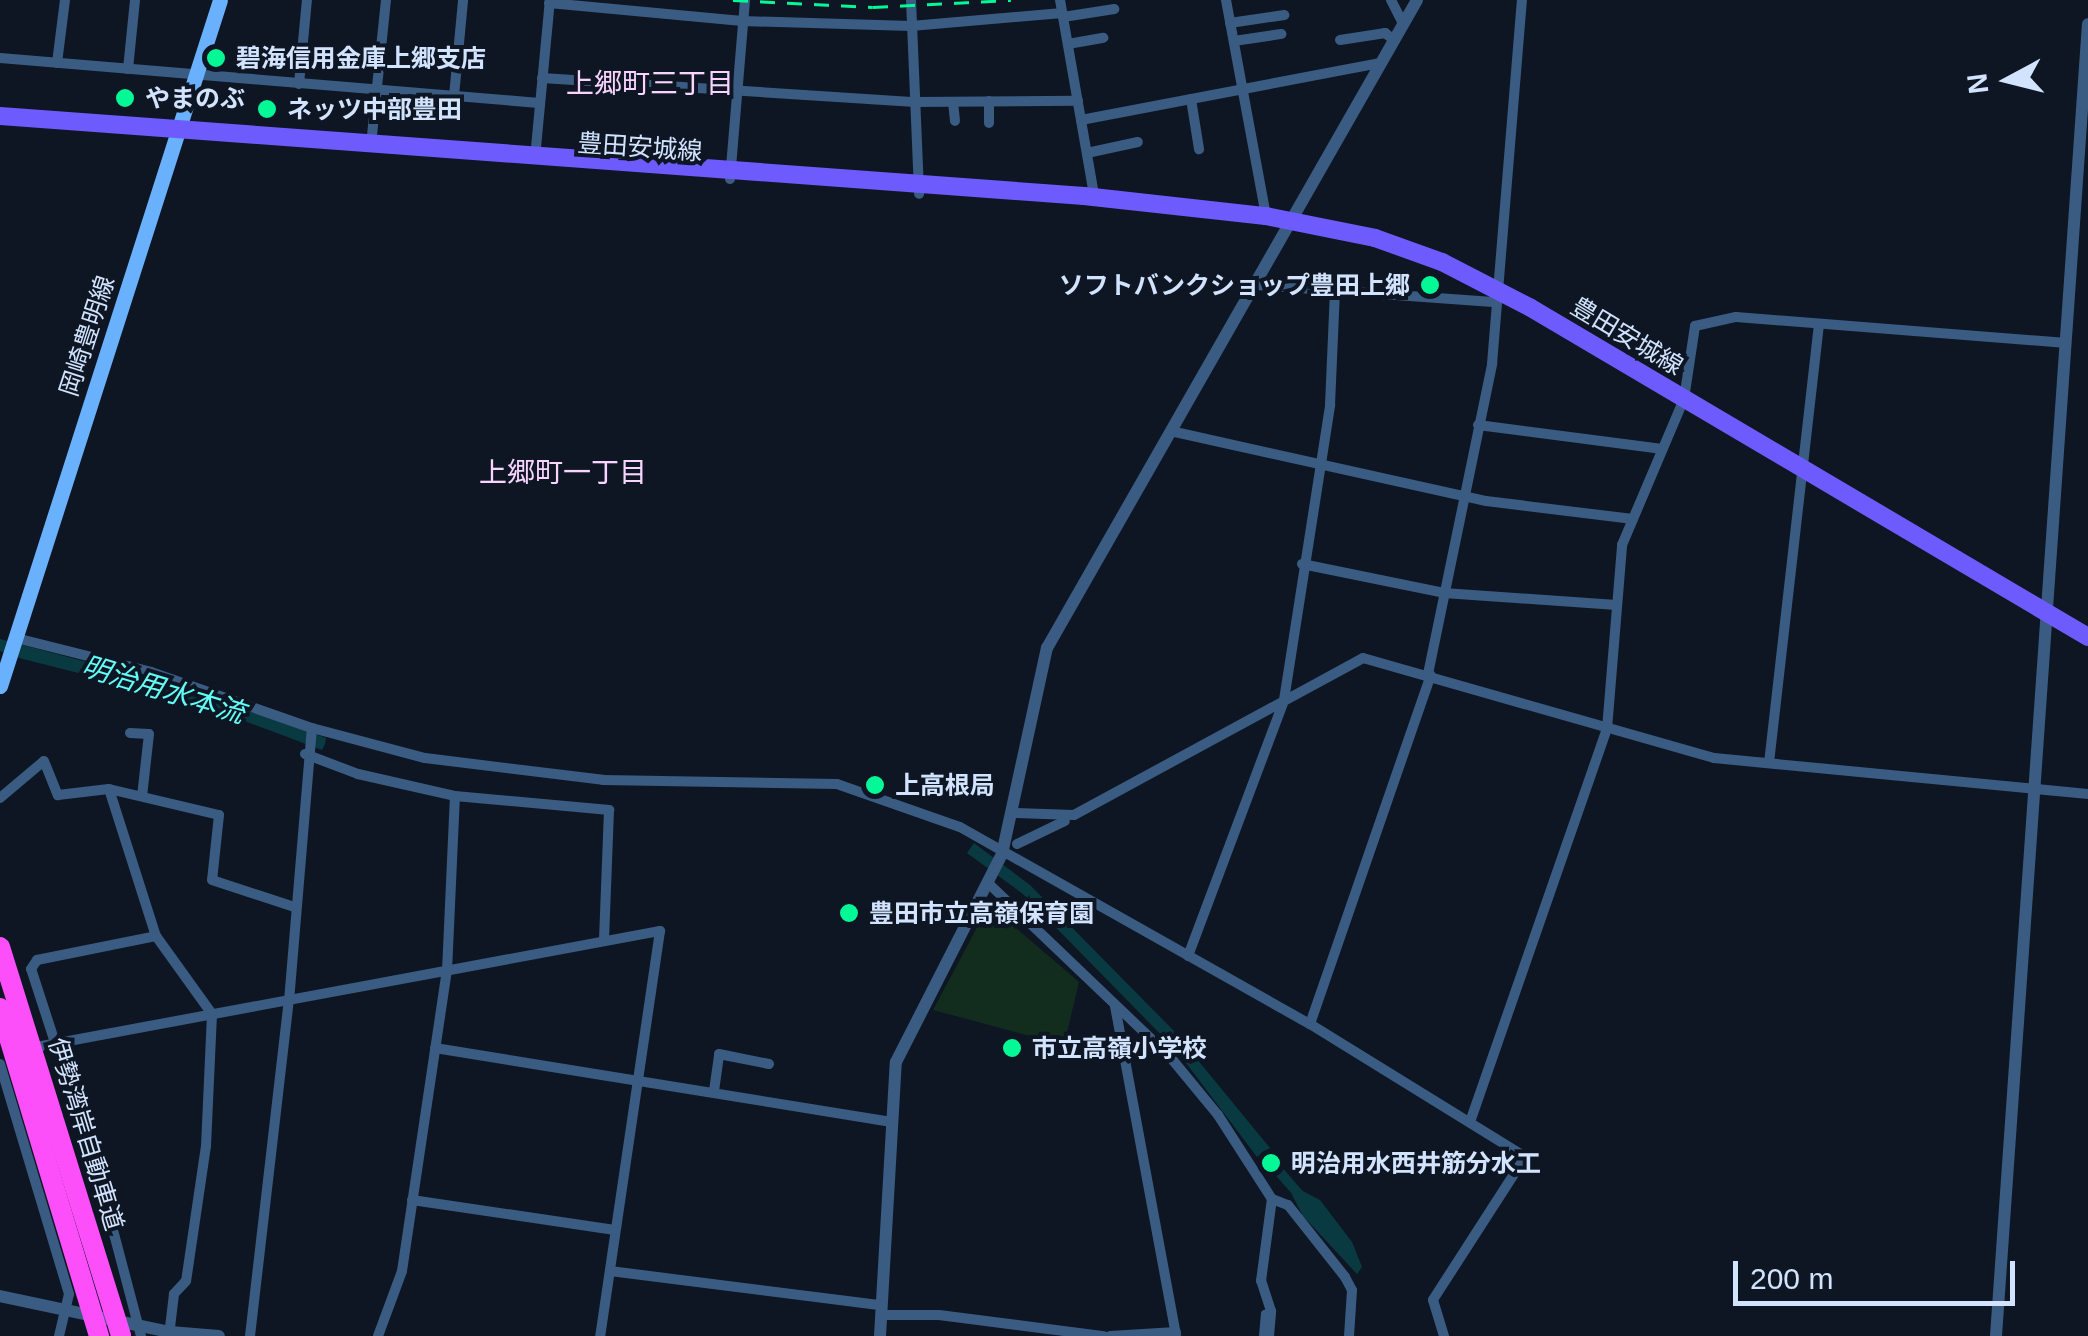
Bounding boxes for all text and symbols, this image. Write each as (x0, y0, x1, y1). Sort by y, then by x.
north arrow (1958, 30, 2058, 130)
place label: 碧海信用金庫上郷支店 (236, 43, 486, 73)
marker: 碧海信用金庫上郷支店 (205, 47, 227, 69)
district label: 上郷町三丁目 (566, 67, 734, 101)
text: N (1961, 72, 1994, 96)
place label: やまのぶ (145, 83, 245, 113)
marker: やまのぶ (114, 87, 136, 109)
place label: ネッツ中部豊田 (287, 94, 462, 124)
marker: ネッツ中部豊田 (256, 98, 278, 120)
street label: 豊田安城線 (577, 128, 703, 166)
place label: ソフトバンクショップ豊田上郷 (1060, 270, 1410, 300)
street label: 岡崎豊明線 (53, 272, 121, 400)
marker: ソフトバンクショップ豊田上郷 (1419, 274, 1441, 296)
street label: 豊田安城線 (1566, 291, 1688, 381)
district label: 上郷町一丁目 (479, 456, 647, 490)
water label: 明治用水本流 (78, 649, 248, 731)
place label: 上高根局 (895, 770, 995, 800)
marker: 上高根局 (864, 774, 886, 796)
place label: 豊田市立高嶺保育園 (869, 898, 1094, 928)
marker: 豊田市立高嶺保育園 (838, 902, 860, 924)
place label: 市立高嶺小学校 (1032, 1033, 1207, 1063)
street label: 伊勢湾岸自動車道 (42, 1034, 130, 1234)
marker: 市立高嶺小学校 (1001, 1037, 1023, 1059)
place label: 明治用水西井筋分水工 (1291, 1148, 1541, 1178)
marker: 明治用水西井筋分水工 (1260, 1152, 1282, 1174)
scale bar (1738, 1241, 2020, 1303)
text: 200 m (1750, 1262, 1833, 1295)

